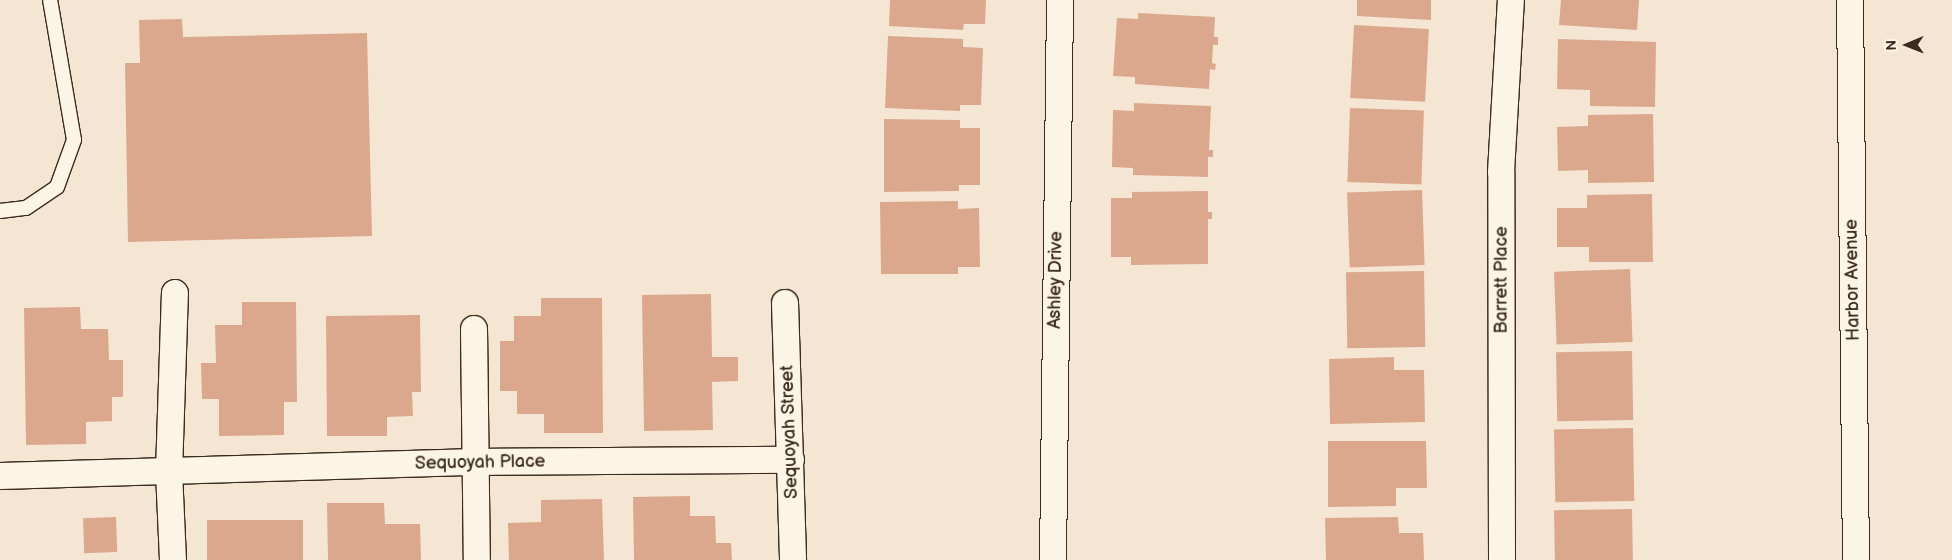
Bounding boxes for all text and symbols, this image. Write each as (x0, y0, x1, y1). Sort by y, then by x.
north arrow (1882, 20, 1932, 70)
text: N (1883, 40, 1900, 51)
street label: Harbor Avenue (1841, 219, 1865, 341)
street label: Barrett Place (1491, 226, 1513, 334)
street label: Ashley Drive (1044, 230, 1068, 330)
street label: Sequoyah Street (777, 365, 803, 499)
street label: Sequoyah Place (415, 451, 545, 475)

